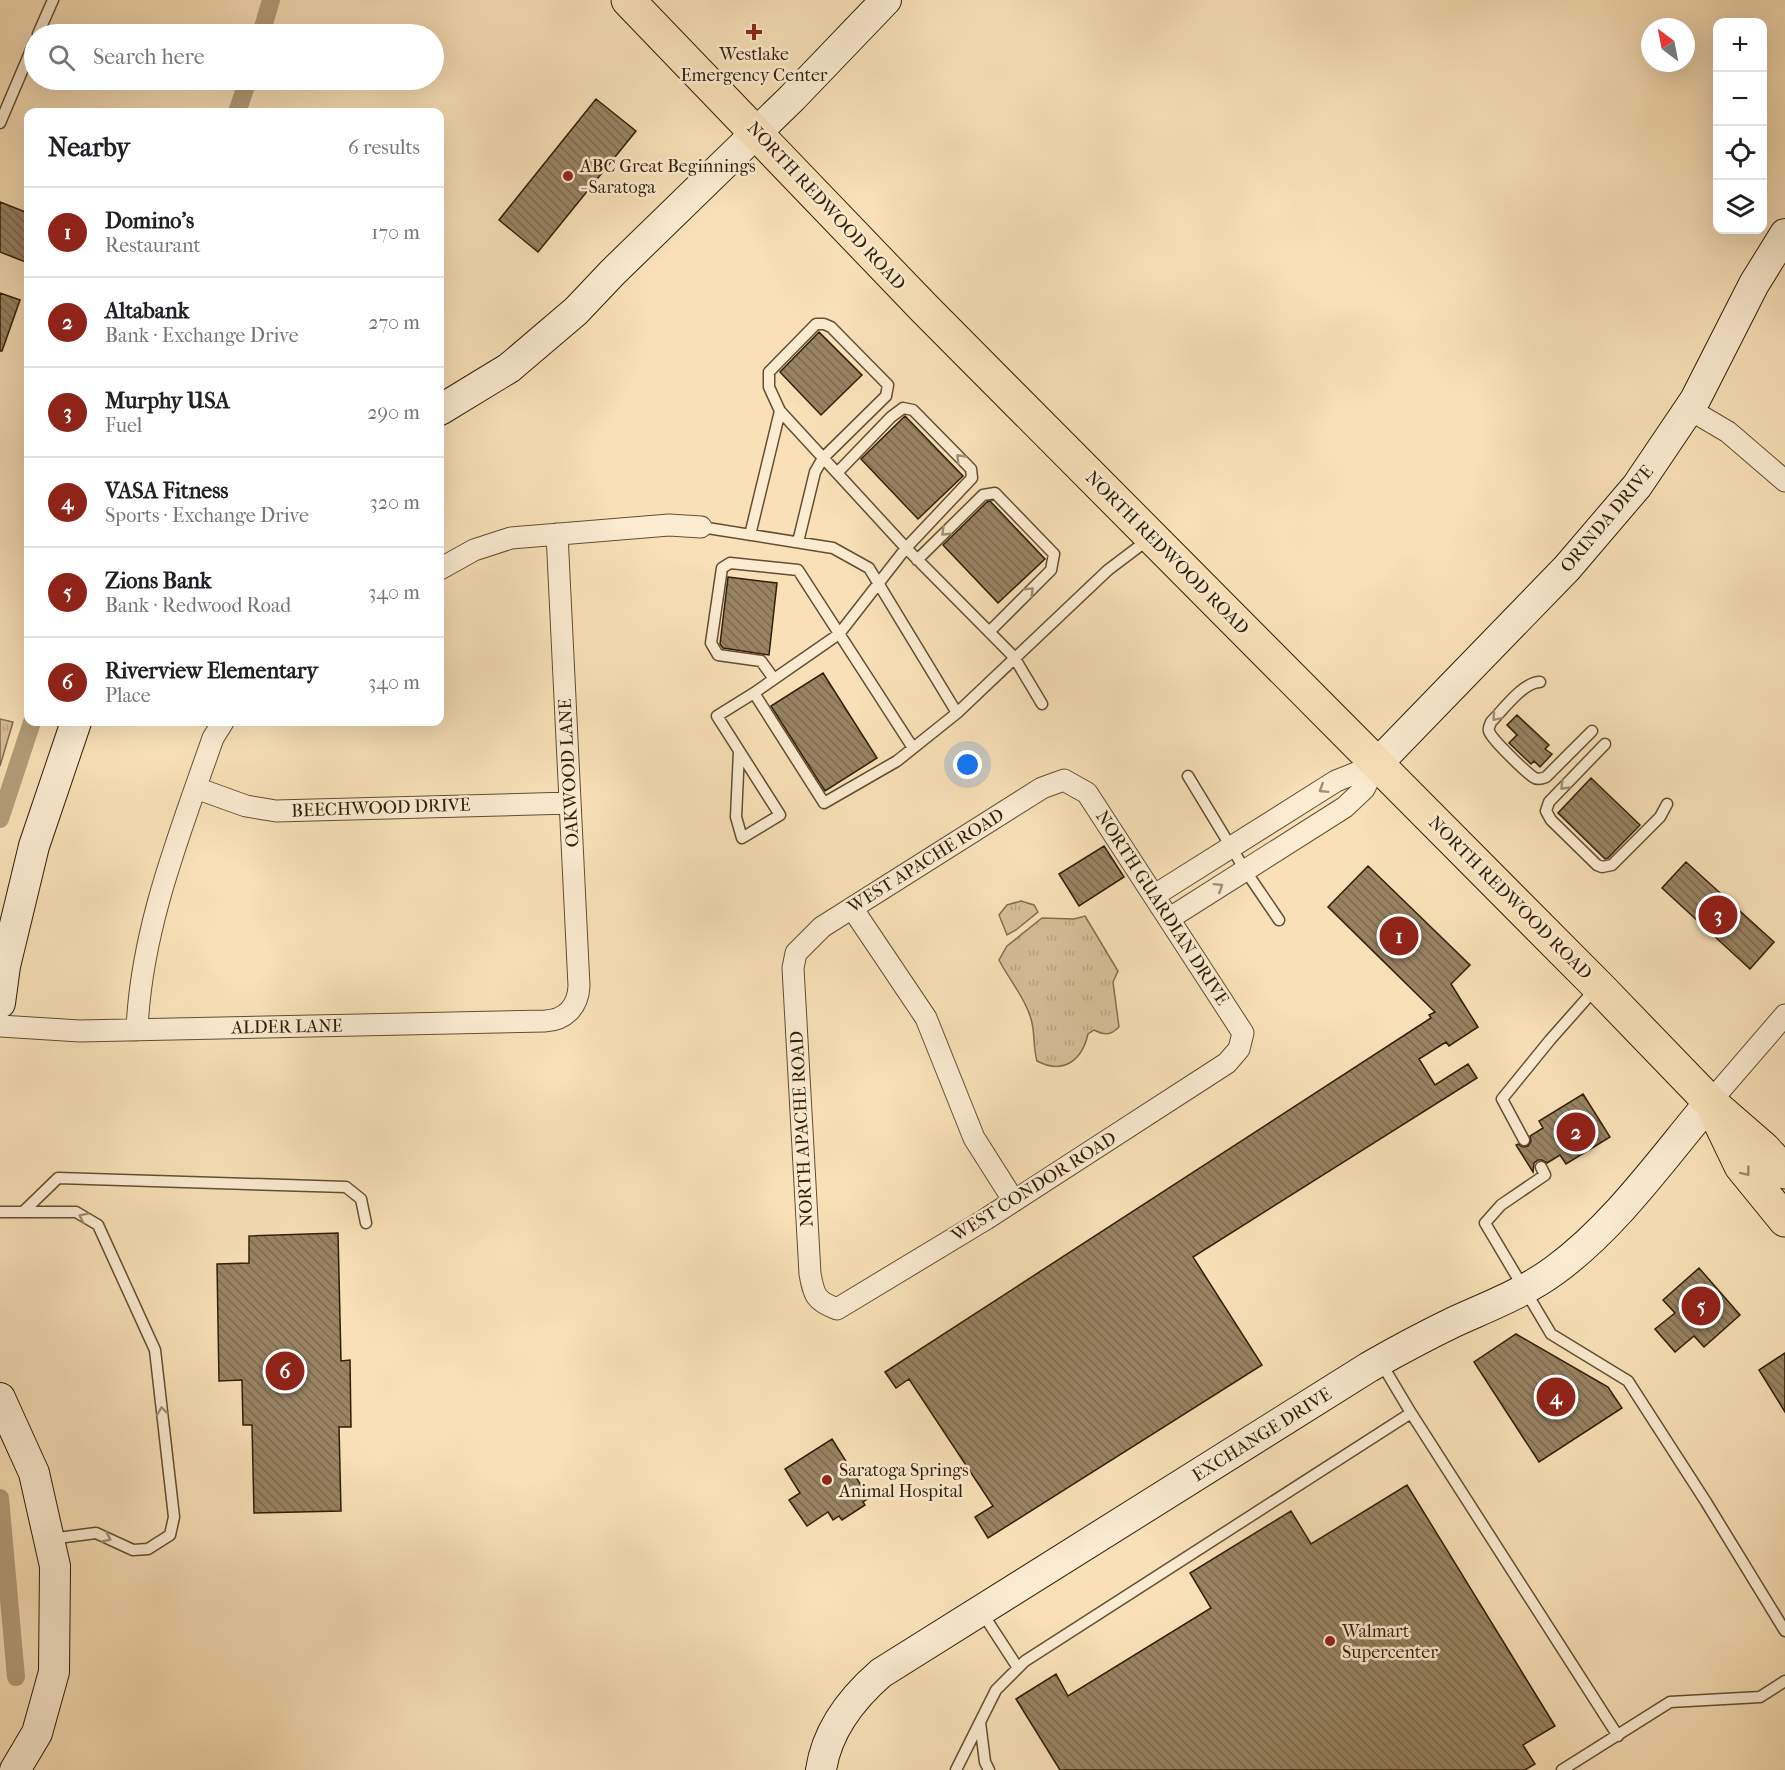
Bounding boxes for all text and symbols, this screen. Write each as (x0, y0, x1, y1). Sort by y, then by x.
north arrow (1641, 18, 1695, 72)
map controls (1713, 18, 1767, 234)
button: + (1713, 18, 1767, 72)
marker: Westlake Emergency Center (745, 23, 763, 41)
search box (24, 24, 444, 90)
icon: search (45, 41, 78, 74)
text: Search here (93, 44, 205, 70)
place label: Westlake Emergency Center (681, 44, 828, 86)
button: − (1713, 72, 1767, 126)
street label: NORTH REDWOOD ROAD (742, 117, 910, 295)
button: locate (1713, 126, 1767, 180)
text: Nearby (48, 132, 130, 163)
text: 6 results (348, 136, 420, 159)
place label: ABC Great Beginnings - Saratoga (579, 156, 756, 198)
marker: ABC Great Beginnings - Saratoga (561, 169, 575, 183)
button: layers (1713, 180, 1767, 234)
text: Domino's (105, 208, 194, 234)
text: 1 (64, 221, 71, 244)
text: 170 m (371, 221, 420, 244)
text: Restaurant (105, 234, 201, 257)
text: Altabank (105, 298, 189, 324)
text: 2 (62, 311, 73, 334)
text: 270 m (368, 311, 420, 334)
text: Bank · Exchange Drive (105, 324, 299, 347)
text: Murphy USA (105, 388, 230, 414)
text: 3 (63, 401, 72, 424)
text: 290 m (367, 401, 420, 424)
text: Fuel (105, 414, 142, 437)
one-way arrow (956, 454, 967, 465)
street label: ORINDA DRIVE (1556, 461, 1658, 577)
street label: NORTH REDWOOD ROAD (1081, 467, 1253, 639)
text: VASA Fitness (105, 478, 228, 504)
text: 4 (62, 491, 73, 514)
text: 320 m (370, 491, 420, 514)
text: Sports · Exchange Drive (105, 504, 309, 527)
one-way arrow (942, 524, 953, 535)
text: Zions Bank (105, 568, 211, 594)
text: 5 (63, 581, 72, 604)
text: 340 m (368, 581, 420, 604)
one-way arrow (1023, 587, 1034, 598)
text: Bank · Redwood Road (105, 594, 291, 617)
text: Riverview Elementary (105, 658, 318, 684)
text: 6 (62, 671, 73, 694)
text: 340 m (368, 671, 420, 694)
text: Place (105, 684, 151, 707)
street label: OAKWOOD LANE (555, 698, 583, 848)
one-way arrow (1493, 711, 1504, 722)
your location (953, 750, 982, 779)
one-way arrow (1561, 778, 1572, 789)
one-way arrow (1319, 782, 1329, 794)
street label: BEECHWOOD DRIVE (291, 794, 471, 822)
street label: WEST APACHE ROAD (843, 804, 1008, 918)
street label: NORTH GUARDIAN DRIVE (1091, 807, 1233, 1009)
street label: NORTH REDWOOD ROAD (1424, 812, 1596, 984)
one-way arrow (1213, 882, 1223, 894)
pin: 3 (1698, 892, 1738, 938)
pin: 1 (1380, 914, 1418, 958)
street label: ALDER LANE (230, 1016, 343, 1038)
street label: NORTH APACHE ROAD (786, 1030, 818, 1228)
pin: 2 (1556, 1110, 1596, 1154)
street label: WEST CONDOR ROAD (947, 1128, 1120, 1247)
one-way arrow (1739, 1166, 1750, 1177)
one-way arrow (79, 1213, 89, 1224)
pin: 5 (1682, 1284, 1720, 1328)
pin: 6 (266, 1348, 304, 1394)
pin: 4 (1536, 1374, 1576, 1420)
street label: EXCHANGE DRIVE (1189, 1384, 1335, 1486)
one-way arrow (156, 1406, 169, 1416)
place label: Saratoga Springs Animal Hospital (838, 1460, 969, 1502)
marker: Saratoga Springs Animal Hospital (820, 1473, 834, 1487)
one-way arrow (101, 1531, 112, 1543)
place label: Walmart Supercenter (1341, 1621, 1438, 1663)
marker: Walmart Supercenter (1323, 1634, 1337, 1648)

